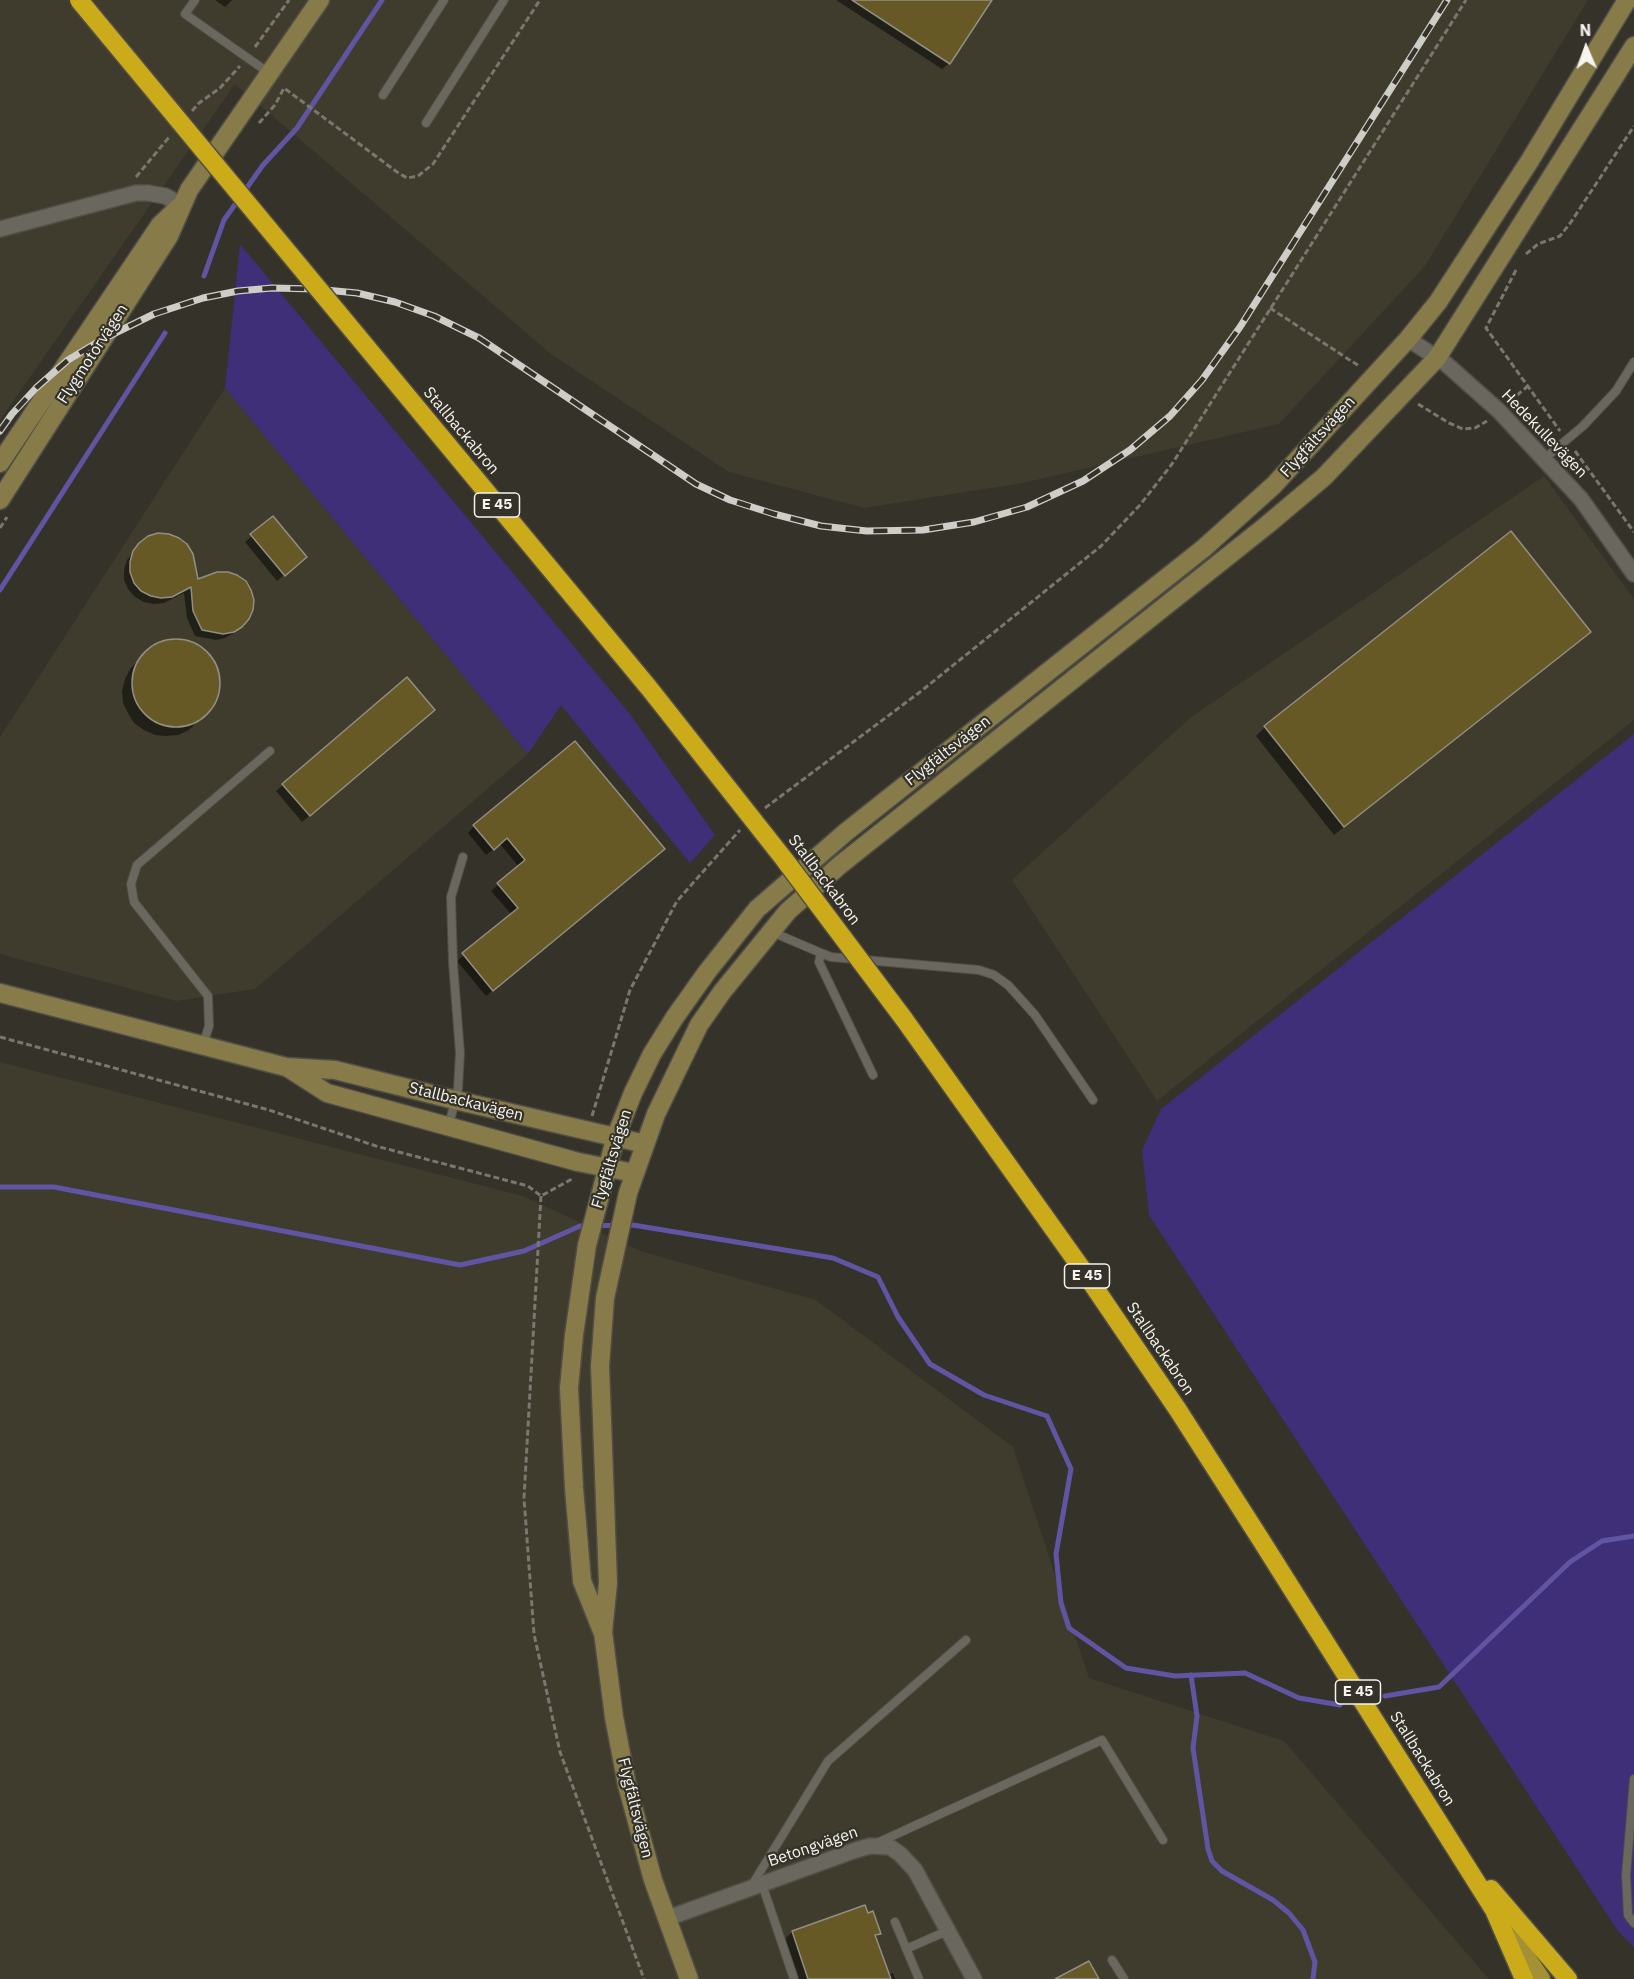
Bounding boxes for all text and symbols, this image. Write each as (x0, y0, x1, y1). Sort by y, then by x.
north arrow (1556, 18, 1616, 78)
text: N (1579, 20, 1592, 40)
street label: Flygmotorvägen (54, 301, 132, 407)
street label: Stallbackabron (419, 383, 503, 479)
street label: Hedekullevägen (1497, 386, 1591, 482)
street label: Flygfältsvägen (1276, 392, 1360, 482)
road number: E 45 (474, 493, 520, 517)
street label: Flygfältsvägen (902, 712, 994, 790)
street label: Stallbackabron (784, 831, 864, 929)
street label: Stallbackavägen (407, 1079, 525, 1125)
street label: Flygfältsvägen (588, 1107, 636, 1211)
road number: E 45 (1064, 1264, 1110, 1288)
street label: Stallbackabron (1122, 1299, 1198, 1399)
road number: E 45 (1336, 1680, 1380, 1704)
street label: Stallbackabron (1385, 1708, 1459, 1810)
street label: Flygfältsvägen (613, 1756, 657, 1860)
street label: Betongvägen (766, 1823, 860, 1871)

